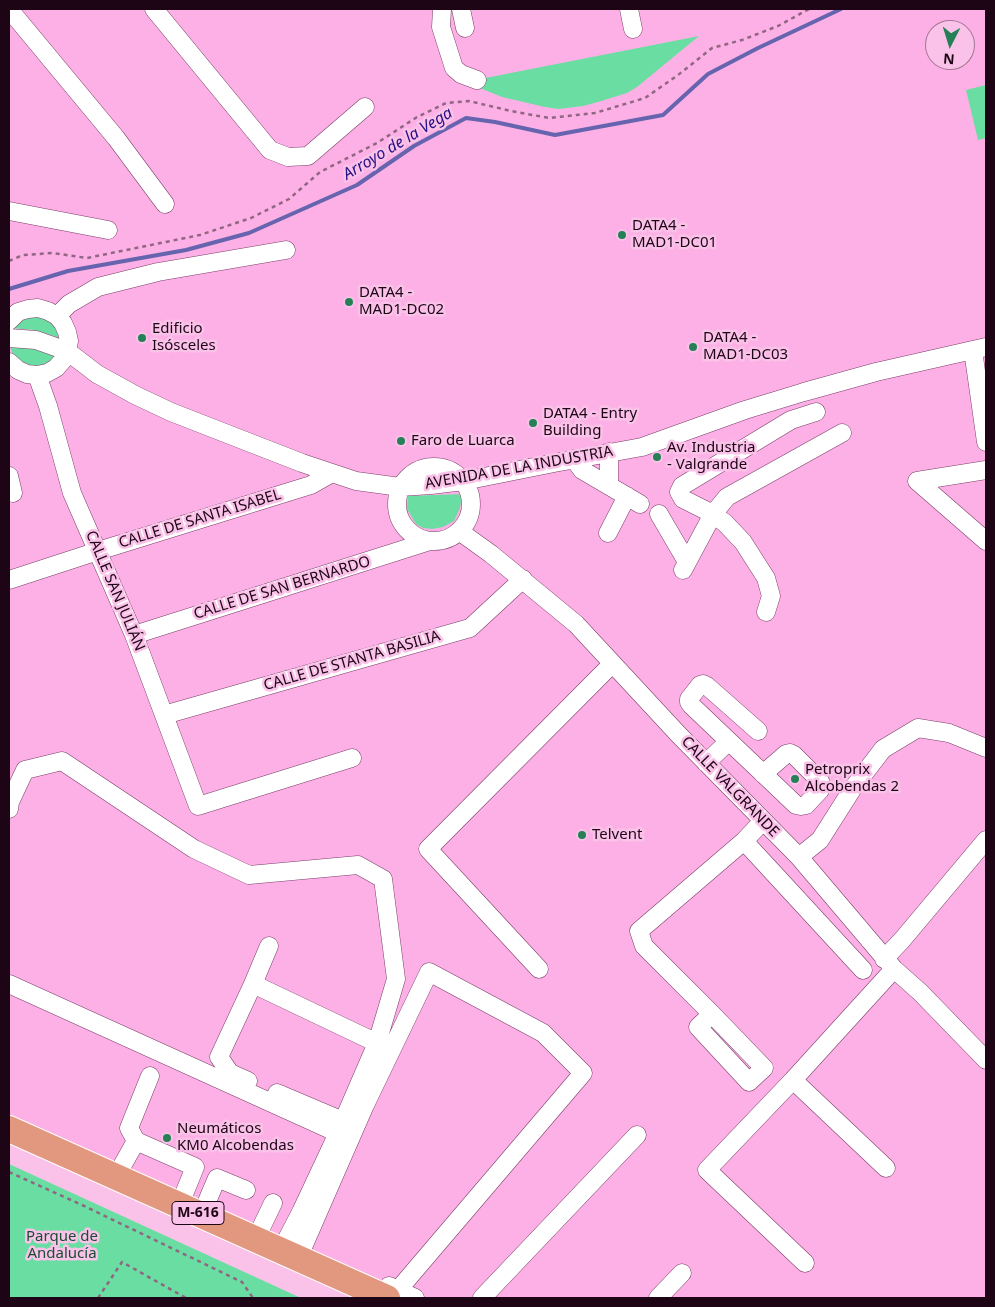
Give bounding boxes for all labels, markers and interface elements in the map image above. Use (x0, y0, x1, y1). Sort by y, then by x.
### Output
north arrow (925, 20, 975, 70)
text: N (942, 49, 955, 69)
water label: Arroyo de la Vega (340, 104, 456, 184)
place label: DATA4 - MAD1-DC01 (632, 217, 717, 252)
marker: DATA4 - MAD1-DC01 (616, 229, 628, 241)
place label: DATA4 - MAD1-DC02 (359, 284, 444, 319)
marker: DATA4 - MAD1-DC02 (343, 296, 355, 308)
place label: Edificio Isósceles (152, 320, 216, 355)
place label: DATA4 - MAD1-DC03 (703, 329, 788, 364)
marker: Edificio Isósceles (136, 332, 148, 344)
marker: DATA4 - MAD1-DC03 (687, 341, 699, 353)
place label: DATA4 - Entry Building (543, 405, 637, 440)
marker: DATA4 - Entry Building (527, 417, 539, 429)
place label: Faro de Luarca (411, 432, 515, 450)
marker: Faro de Luarca (395, 435, 407, 447)
place label: Av. Industria - Valgrande (667, 439, 755, 474)
street label: AVENIDA DE LA INDUSTRIA (424, 443, 614, 493)
marker: Av. Industria - Valgrande (651, 451, 663, 463)
street label: CALLE DE SANTA ISABEL (117, 486, 283, 552)
street label: CALLE SAN JULIÁN (81, 528, 149, 654)
street label: CALLE DE SAN BERNARDO (192, 553, 372, 623)
street label: CALLE DE STANTA BASILIA (262, 627, 442, 695)
street label: CALLE VALGRANDE (677, 733, 783, 841)
place label: Petroprix Alcobendas 2 (805, 761, 899, 796)
marker: Petroprix Alcobendas 2 (789, 773, 801, 785)
place label: Telvent (592, 826, 642, 844)
marker: Telvent (576, 829, 588, 841)
place label: Neumáticos KM0 Alcobendas (177, 1120, 294, 1155)
marker: Neumáticos KM0 Alcobendas (161, 1132, 173, 1144)
road number: M-616 (172, 1202, 224, 1224)
park label: Parque de Andalucía (26, 1228, 98, 1263)

